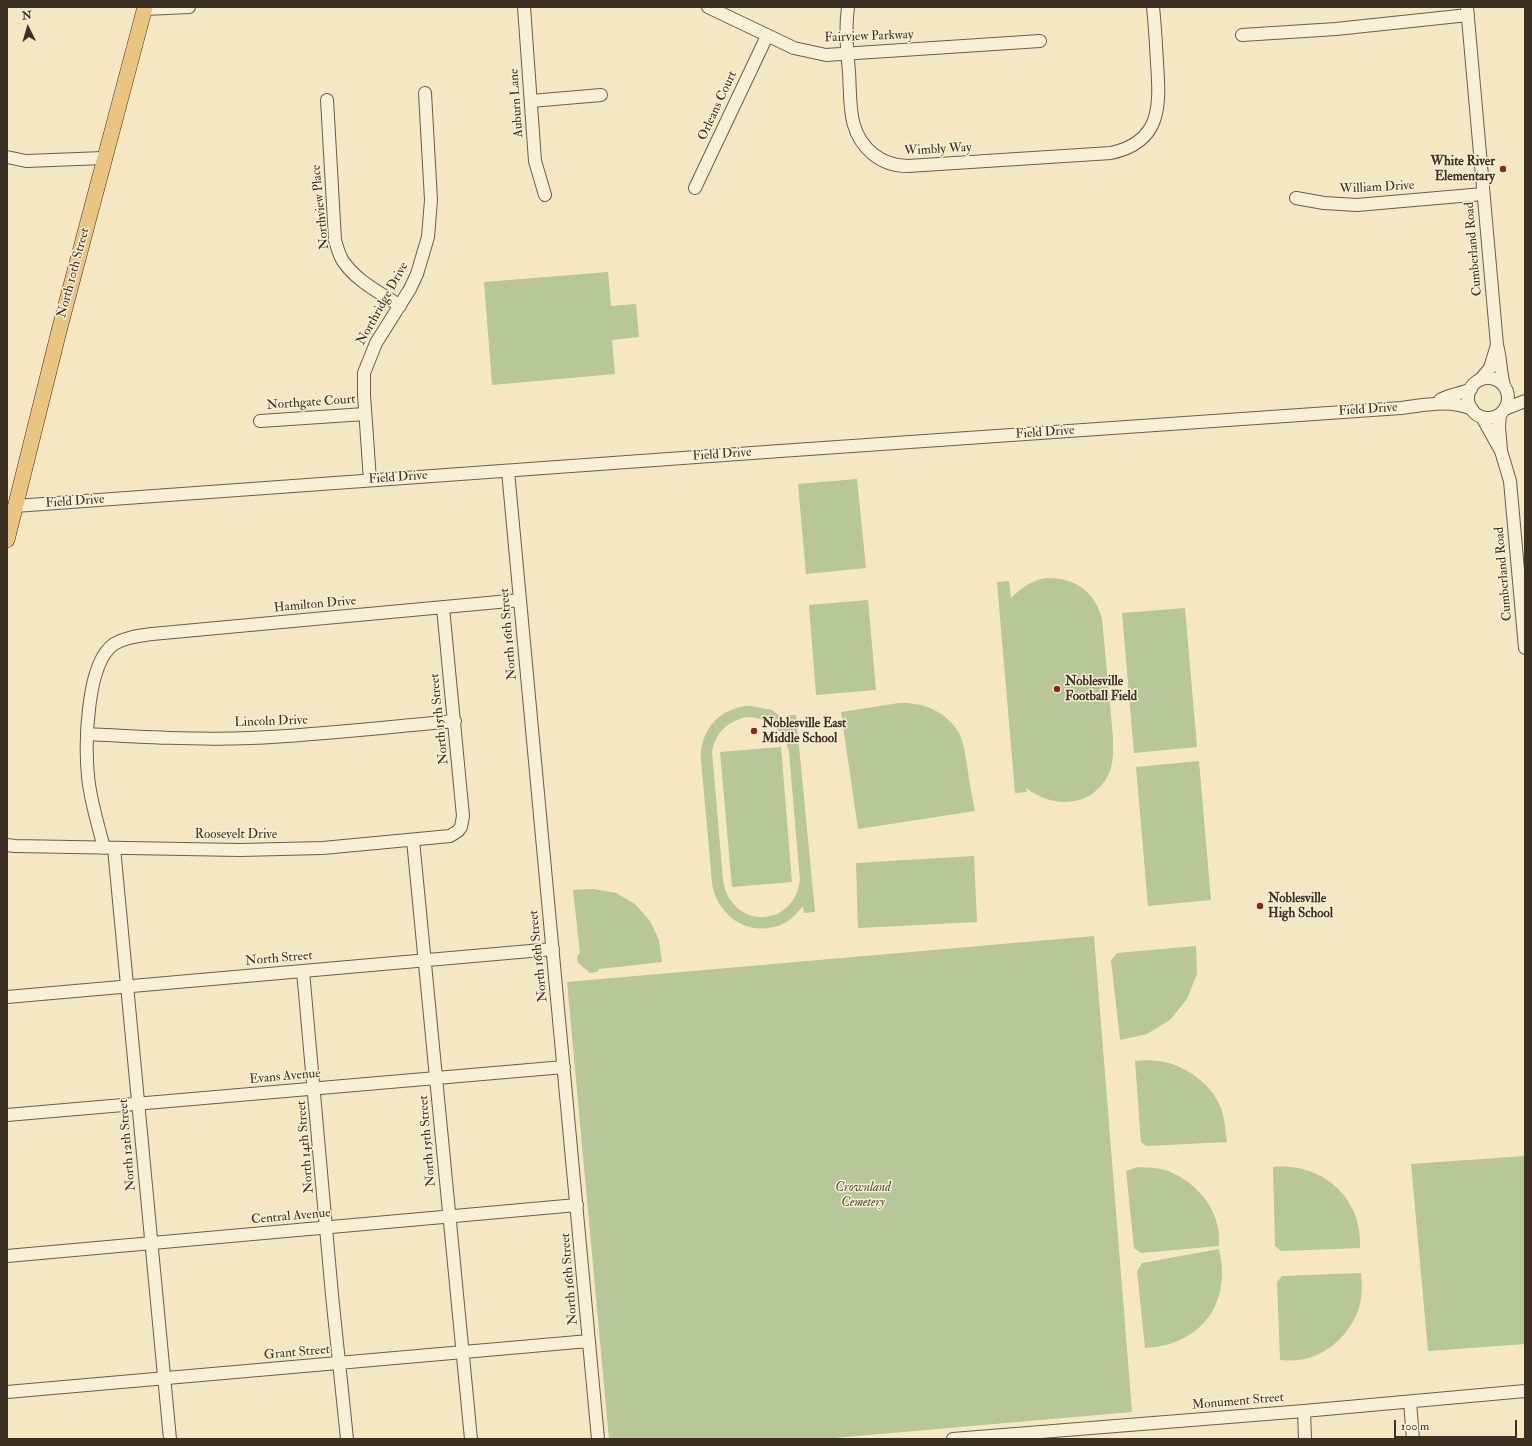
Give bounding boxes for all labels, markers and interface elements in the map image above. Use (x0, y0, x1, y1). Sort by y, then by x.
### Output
north arrow (8, 8, 48, 48)
text: N (21, 9, 32, 22)
street label: Fairview Parkway (824, 28, 914, 46)
street label: Auburn Lane (507, 68, 527, 138)
street label: Orleans Court (695, 69, 741, 143)
street label: Wimbly Way (904, 140, 972, 160)
place label: White River Elementary (1431, 154, 1495, 185)
street label: Northview Place (309, 164, 333, 250)
marker: White River Elementary (1498, 164, 1508, 174)
street label: William Drive (1339, 178, 1415, 198)
street label: Cumberland Road (1462, 201, 1486, 297)
street label: North 10th Street (54, 226, 94, 320)
street label: Northridge Drive (354, 260, 412, 348)
street label: Northgate Court (266, 392, 356, 414)
street label: Field Drive (1338, 400, 1398, 420)
street label: Field Drive (1015, 423, 1075, 443)
street label: Field Drive (692, 445, 752, 465)
street label: Field Drive (368, 468, 428, 488)
street label: Field Drive (45, 492, 105, 512)
street label: Cumberland Road (1492, 526, 1516, 622)
street label: North 16th Street (497, 587, 521, 681)
street label: Hamilton Drive (273, 594, 357, 616)
street label: North 15th Street (427, 673, 453, 765)
place label: Noblesville Football Field (1065, 674, 1137, 705)
marker: Noblesville Football Field (1052, 684, 1062, 694)
street label: Lincoln Drive (234, 713, 308, 731)
place label: Noblesville East Middle School (762, 716, 846, 747)
marker: Noblesville East Middle School (749, 726, 759, 736)
street label: Roosevelt Drive (195, 827, 277, 843)
place label: Noblesville High School (1268, 891, 1333, 922)
marker: Noblesville High School (1255, 901, 1265, 911)
street label: North 16th Street (526, 909, 552, 1003)
street label: North Street (245, 948, 313, 970)
street label: Evans Avenue (249, 1066, 321, 1088)
street label: North 15th Street (416, 1095, 440, 1187)
street label: North 12th Street (116, 1098, 140, 1192)
street label: North 14th Street (294, 1100, 318, 1194)
park label: Crownland Cemetery (835, 1180, 891, 1211)
street label: Central Avenue (251, 1206, 331, 1228)
street label: North 16th Street (558, 1232, 582, 1326)
street label: Grant Street (263, 1342, 331, 1364)
street label: Monument Street (1191, 1390, 1285, 1414)
scale bar (1396, 1412, 1519, 1438)
text: 100 m (1401, 1419, 1429, 1434)

